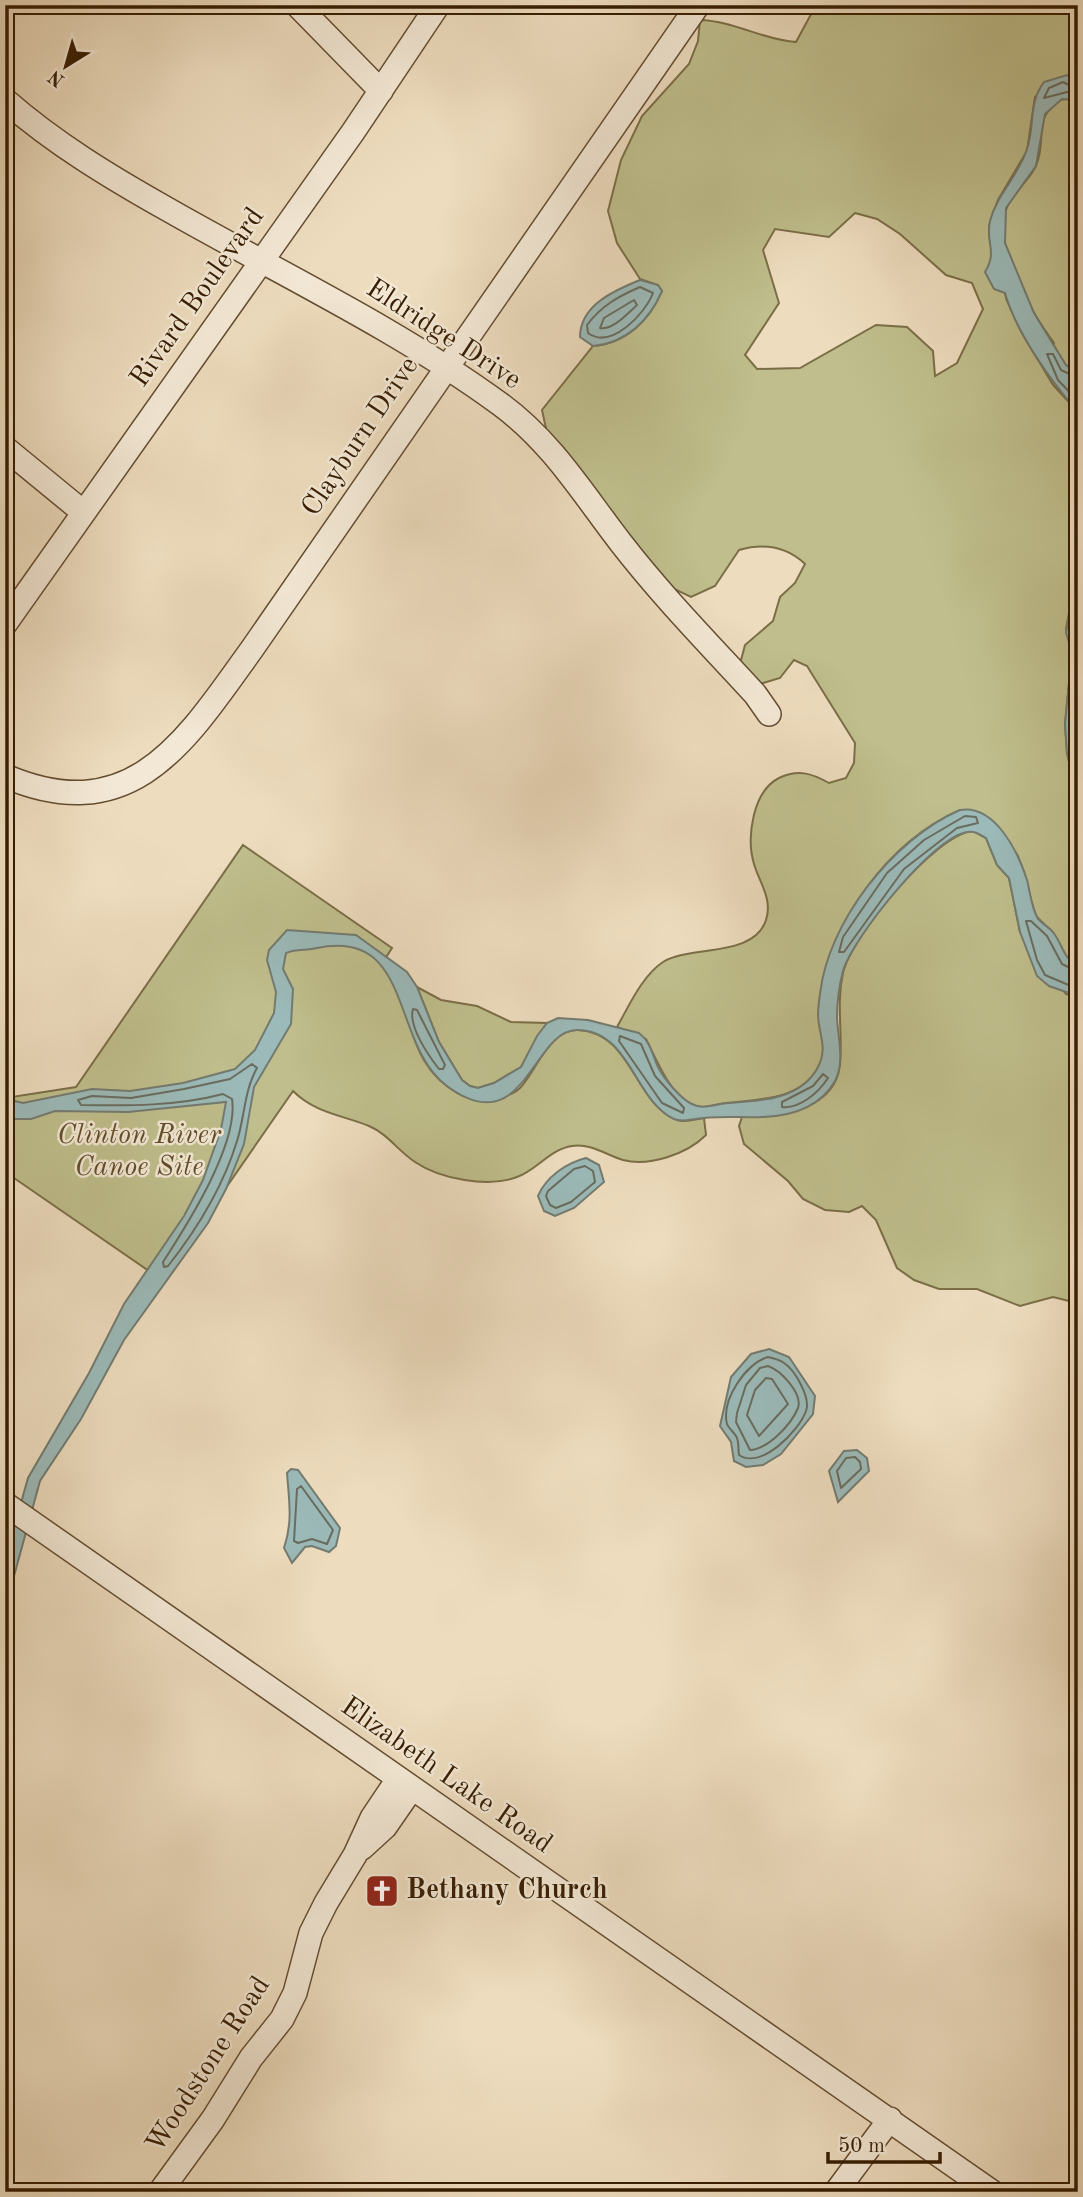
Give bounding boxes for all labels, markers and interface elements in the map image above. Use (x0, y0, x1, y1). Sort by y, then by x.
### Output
north arrow (32, 32, 102, 102)
text: N (45, 65, 69, 90)
street label: Rivard Boulevard (126, 203, 270, 393)
street label: Eldridge Drive (361, 275, 525, 395)
street label: Clayburn Drive (298, 352, 424, 522)
park label: Clinton River Canoe Site (57, 1122, 222, 1182)
street label: Elizabeth Lake Road (335, 1693, 557, 1859)
church icon: Bethany Church (363, 1872, 401, 1910)
place label: Bethany Church (406, 1877, 608, 1905)
street label: Woodstone Road (142, 1972, 276, 2158)
scale bar (828, 2120, 940, 2164)
text: 50 m (838, 2136, 885, 2157)

